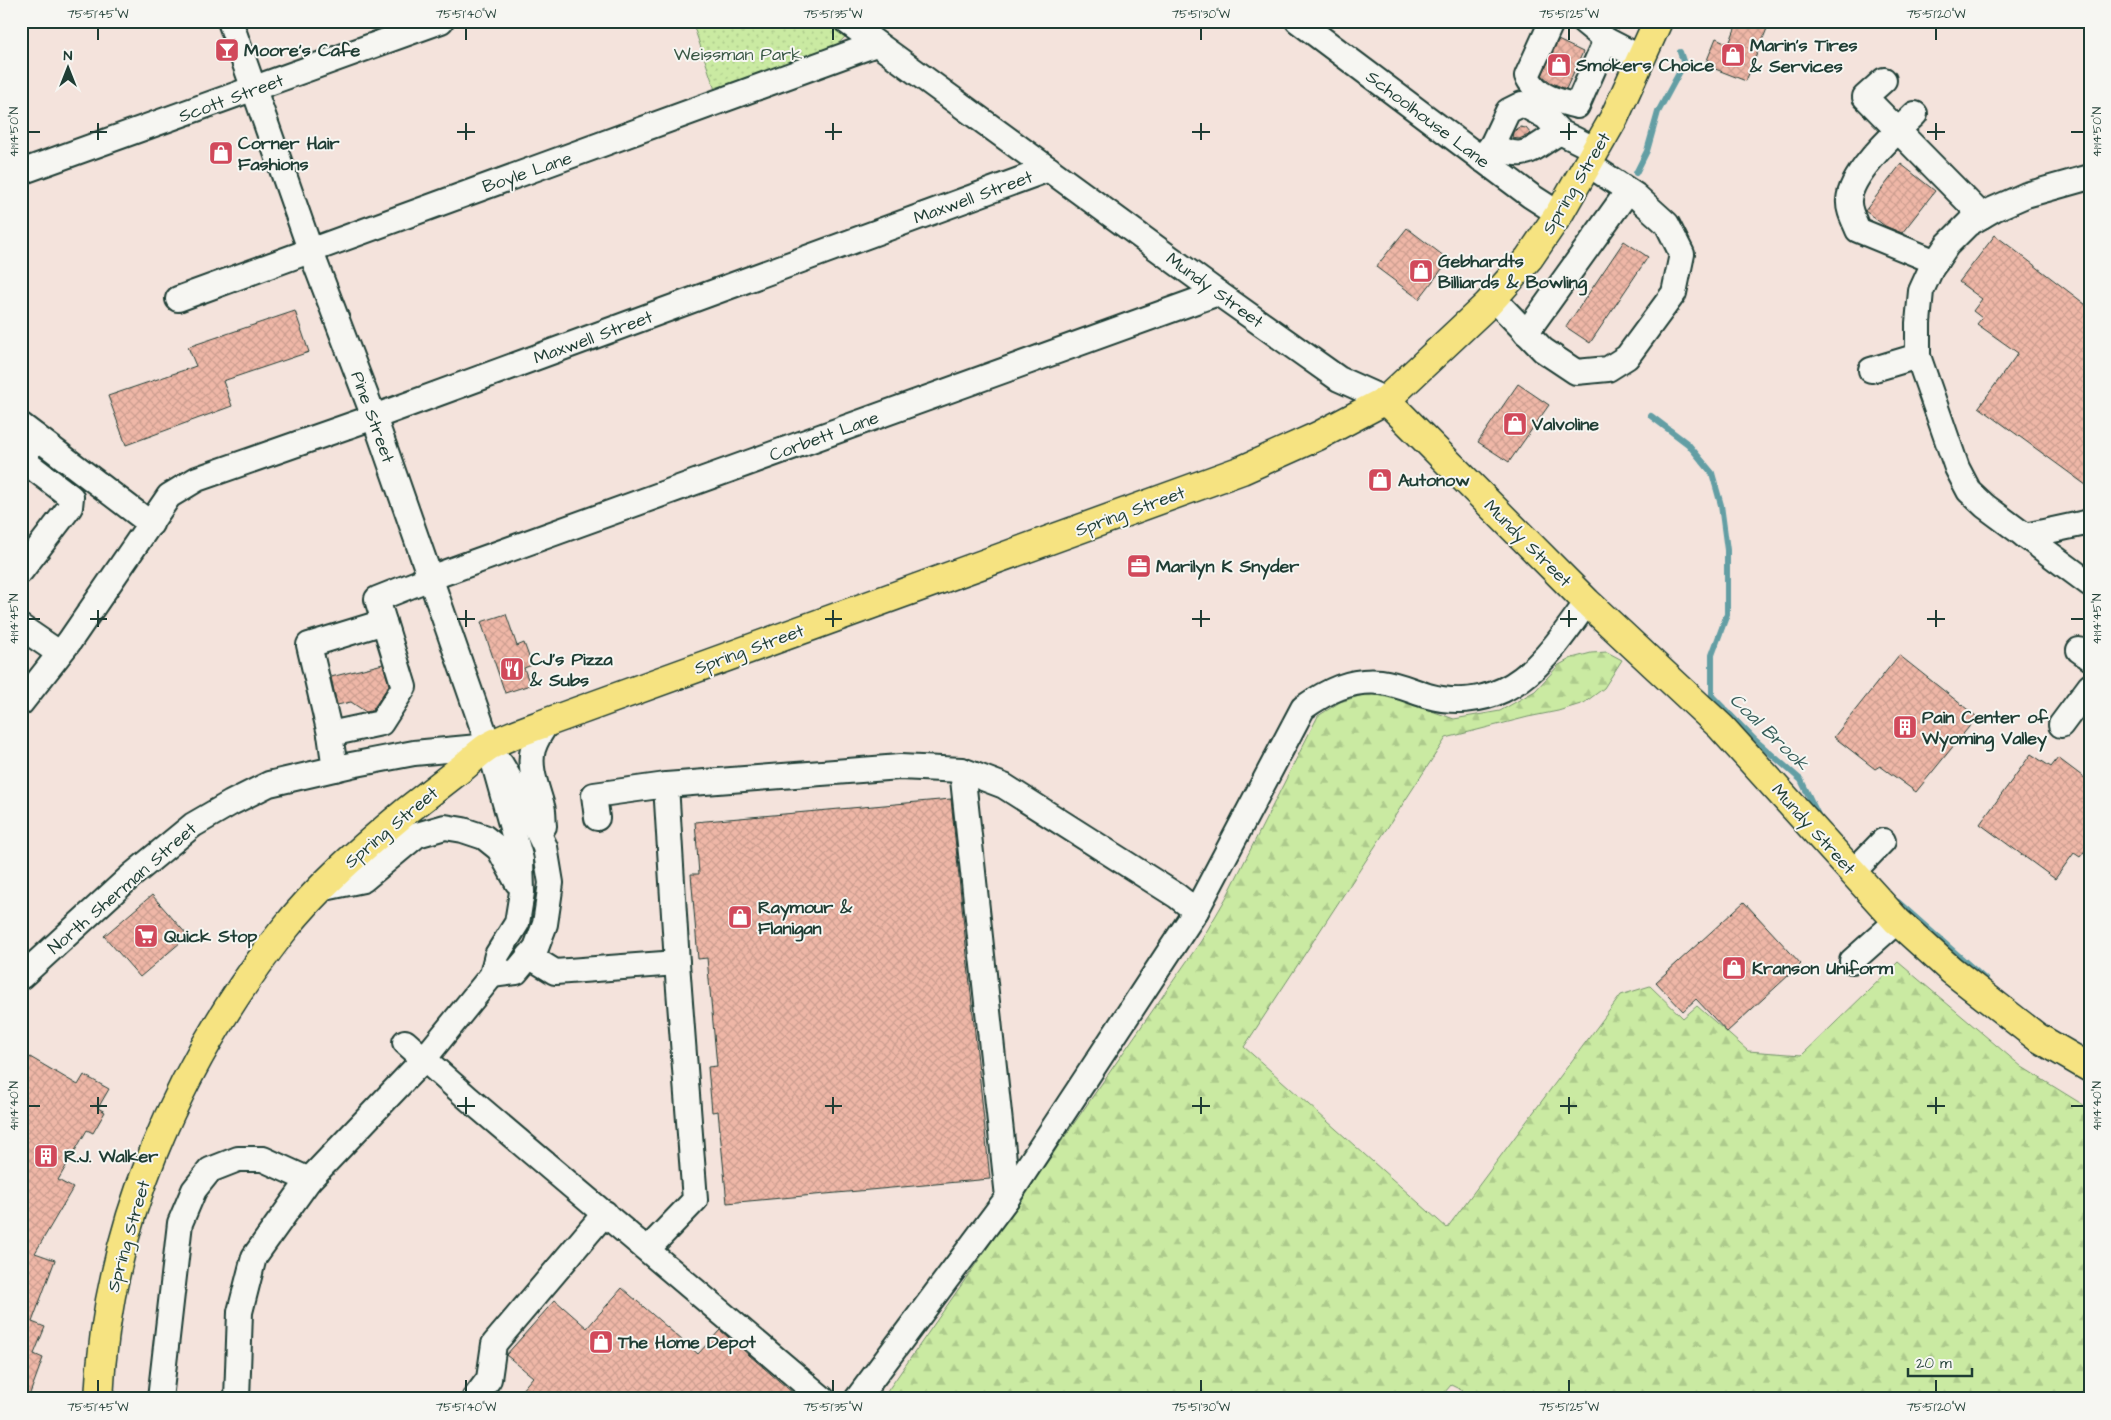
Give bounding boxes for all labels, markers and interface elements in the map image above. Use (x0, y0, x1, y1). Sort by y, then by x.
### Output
text: 75°51'45"W (67, 6, 129, 23)
text: 75°51'40"W (436, 6, 497, 23)
text: 75°51'35"W (803, 6, 863, 23)
text: 75°51'30"W (1172, 6, 1231, 23)
text: 75°51'25"W (1539, 6, 1600, 23)
text: 75°51'20"W (1906, 6, 1966, 23)
place label: Marin's Tires & Services (1749, 33, 1858, 79)
bar icon: Moore's Cafe (214, 37, 240, 63)
place label: Moore's Cafe (244, 38, 361, 63)
north arrow (42, 42, 92, 92)
park label: Weissman Park (674, 42, 802, 67)
shop icon: Marin's Tires & Services (1720, 42, 1746, 68)
text: N (64, 46, 73, 66)
shop icon: Smokers Choice (1546, 52, 1572, 78)
place label: Smokers Choice (1575, 53, 1715, 78)
street label: Schoolhouse Lane (1360, 64, 1495, 175)
street label: Scott Street (175, 68, 288, 129)
text: 41°14'50"N (6, 106, 23, 157)
text: 41°14'50"N (2089, 106, 2106, 157)
street label: Spring Street (1536, 127, 1618, 240)
place label: Corner Hair Fashions (238, 131, 339, 177)
shop icon: Corner Hair Fashions (208, 140, 234, 166)
street label: Boyle Lane (479, 145, 576, 200)
street label: Maxwell Street (910, 164, 1037, 231)
street label: Mundy Street (1160, 247, 1269, 336)
place label: Gebhardts Billiards & Bowling (1438, 249, 1588, 296)
shop icon: Gebhardts Billiards & Bowling (1408, 258, 1434, 284)
street label: Maxwell Street (530, 304, 657, 371)
street label: Pine Street (344, 368, 401, 467)
street label: Corbett Lane (766, 405, 883, 468)
shop icon: Valvoline (1502, 411, 1528, 437)
place label: Valvoline (1531, 412, 1599, 437)
shop icon: Autonow (1367, 467, 1393, 493)
place label: Autonow (1398, 468, 1470, 493)
street label: Spring Street (1072, 480, 1190, 544)
street label: Mundy Street (1477, 494, 1578, 594)
office icon: Marilyn K Snyder (1126, 553, 1152, 579)
place label: Marilyn K Snyder (1156, 554, 1299, 580)
text: 41°14'45"N (6, 593, 23, 645)
text: 41°14'45"N (2089, 593, 2106, 645)
street label: Spring Street (691, 618, 809, 682)
place label: CJ's Pizza & Subs (529, 647, 613, 693)
restaurant icon: CJ's Pizza & Subs (499, 656, 525, 682)
water label: Coal Brook (1723, 687, 1815, 777)
place label: Pain Center of Wyoming Valley (1921, 705, 2049, 752)
building icon: Pain Center of Wyoming Valley (1892, 714, 1918, 740)
street label: Mundy Street (1765, 778, 1862, 882)
street label: Spring Street (339, 780, 445, 875)
street label: North Sherman Street (43, 816, 203, 960)
place label: Raymour & Flanigan (758, 895, 853, 942)
shop icon: Raymour & Flanigan (727, 904, 753, 930)
supermarket icon: Quick Stop (133, 923, 159, 949)
place label: Quick Stop (164, 924, 257, 949)
shop icon: Kranson Uniform (1721, 955, 1747, 981)
place label: Kranson Uniform (1752, 956, 1894, 981)
text: 41°14'40"N (6, 1080, 23, 1131)
text: 41°14'40"N (2089, 1080, 2106, 1131)
building icon: R.J. Walker (33, 1143, 59, 1169)
place label: R.J. Walker (64, 1144, 158, 1169)
street label: Spring Street (101, 1177, 158, 1295)
shop icon: The Home Depot (588, 1329, 614, 1355)
place label: The Home Depot (617, 1330, 757, 1355)
scale bar (1908, 1345, 1972, 1377)
text: 20 m (1916, 1353, 1952, 1374)
text: 75°51'45"W (67, 1399, 129, 1416)
text: 75°51'40"W (436, 1399, 497, 1416)
text: 75°51'35"W (803, 1399, 863, 1416)
text: 75°51'30"W (1172, 1399, 1231, 1416)
text: 75°51'25"W (1539, 1399, 1600, 1416)
text: 75°51'20"W (1906, 1399, 1966, 1416)

